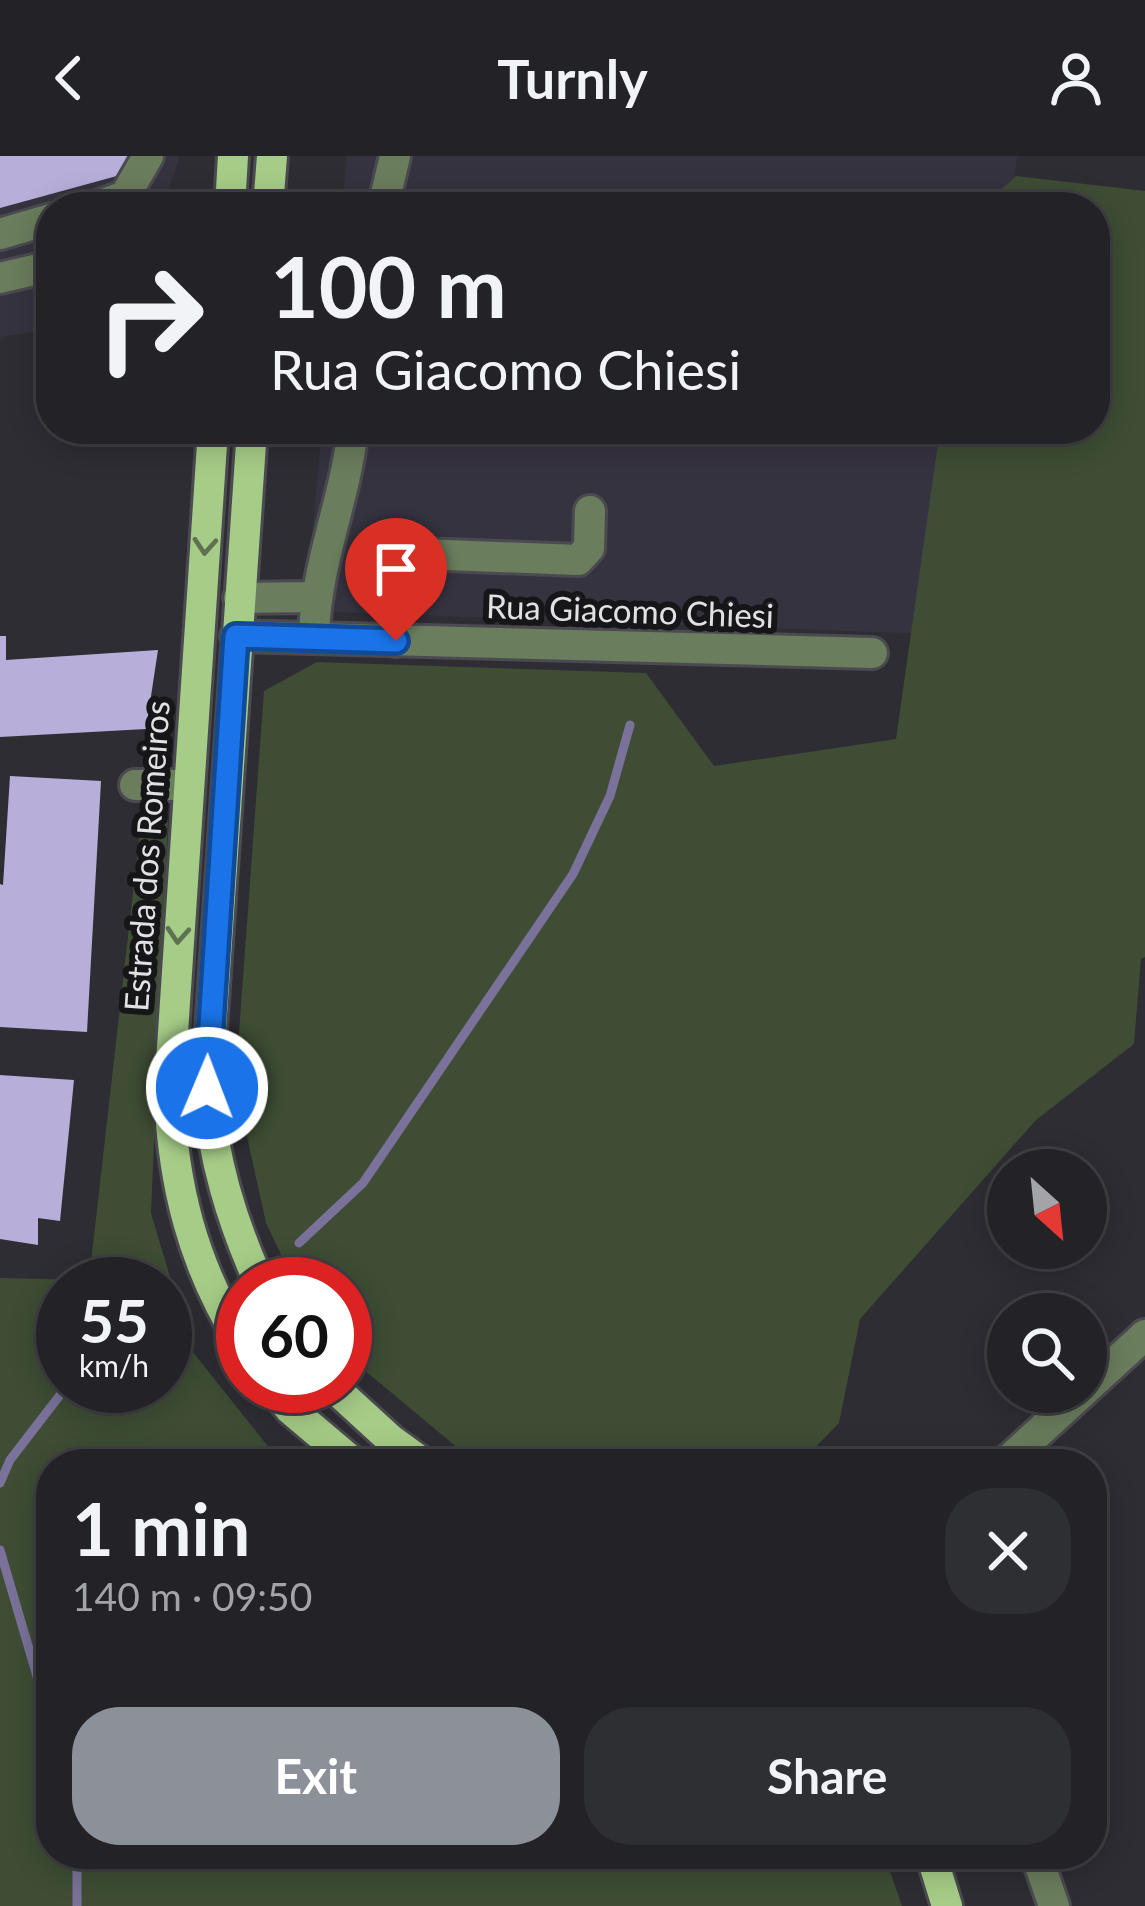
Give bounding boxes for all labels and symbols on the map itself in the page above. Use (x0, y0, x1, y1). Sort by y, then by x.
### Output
pin (345, 518, 447, 641)
one-way arrow (193, 537, 219, 556)
street label: Rua Giacomo Chiesi (485, 585, 775, 635)
street label: Estrada dos Romeiros (115, 699, 177, 1013)
one-way arrow (165, 926, 191, 945)
position arrow (144, 1025, 270, 1151)
north arrow (987, 1149, 1107, 1269)
speed limit sign: 60 (216, 1257, 372, 1413)

